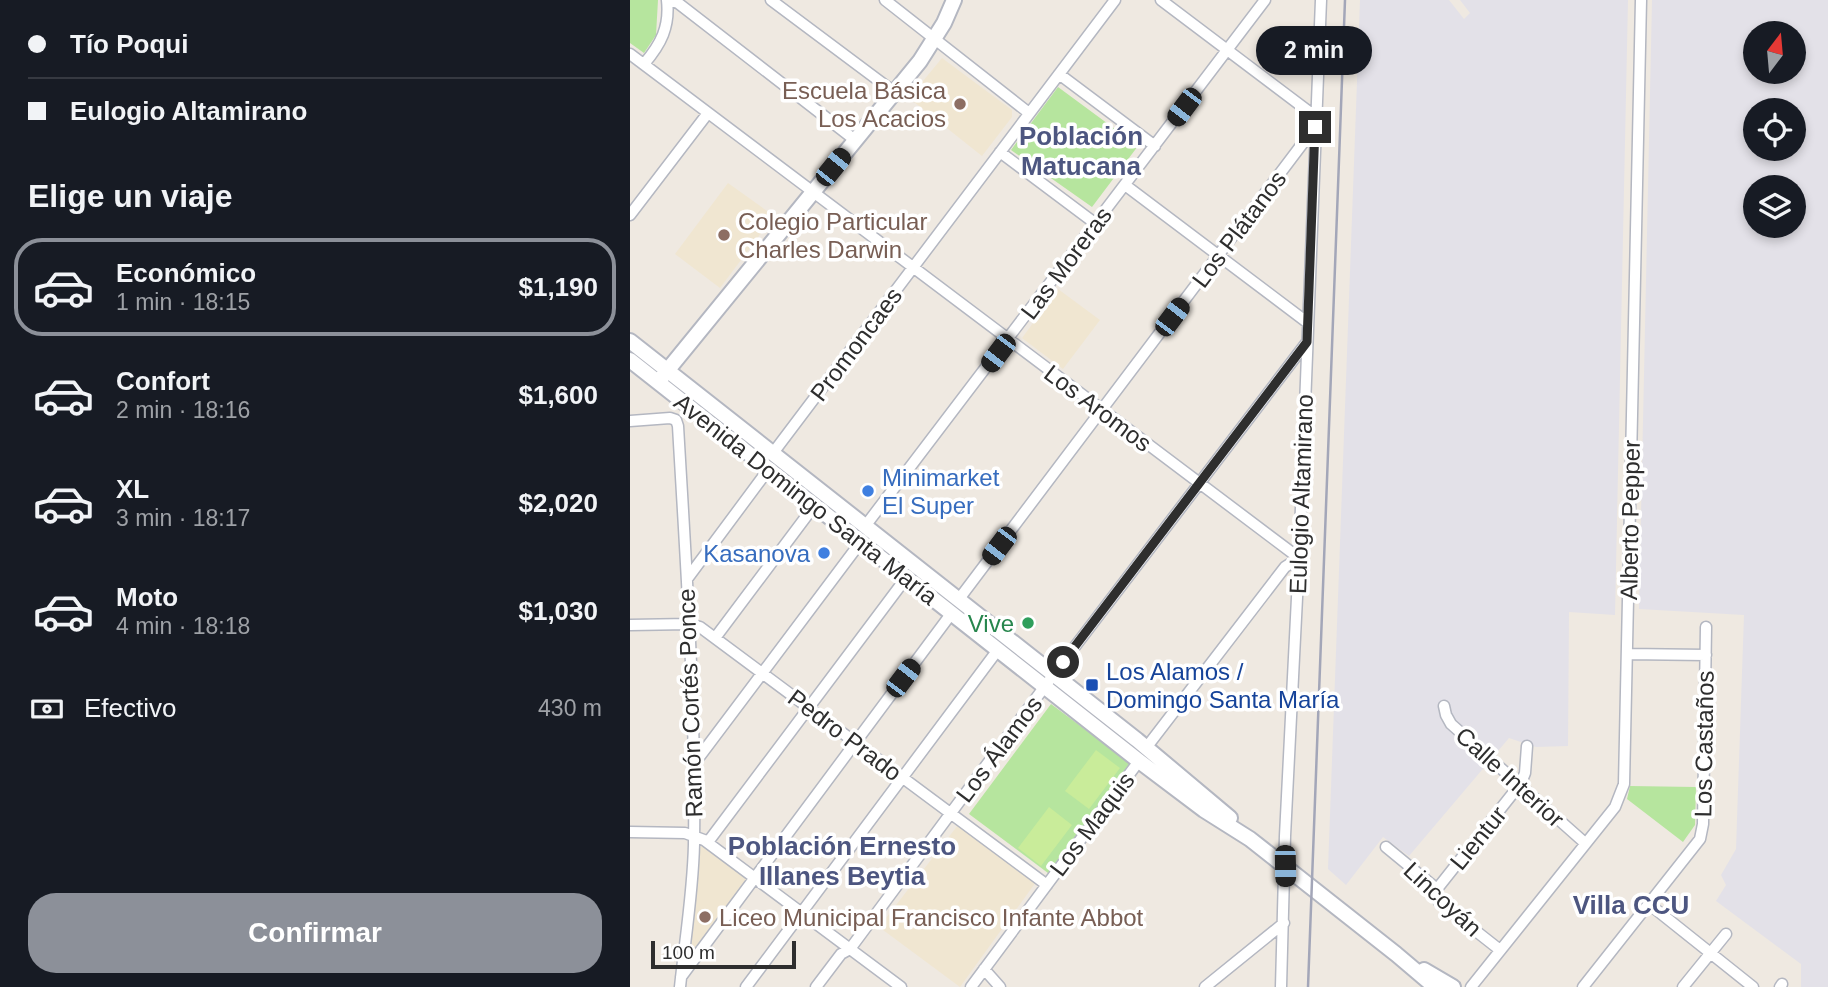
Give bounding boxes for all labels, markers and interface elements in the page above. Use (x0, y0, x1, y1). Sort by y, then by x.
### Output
north arrow (1743, 21, 1806, 84)
map controls (1743, 21, 1806, 238)
callout: 2 min (1257, 25, 1373, 74)
text: Tío Poqui (70, 29, 188, 59)
text: 2 min (1284, 37, 1344, 63)
place label: Escuela Básica Los Acacios (782, 77, 947, 132)
car (1163, 84, 1206, 130)
text: Eulogio Altamirano (70, 96, 307, 126)
marker: Escuela Básica Los Acacios (952, 96, 968, 112)
button: locate (1743, 98, 1806, 161)
route end (1299, 111, 1331, 143)
district label: Población Matucana (1019, 121, 1143, 181)
car (812, 144, 855, 190)
street label: Los Plátanos (1186, 165, 1292, 293)
button: layers (1743, 175, 1806, 238)
text: Elige un viaje (28, 178, 233, 214)
street label: Las Moreras (1015, 202, 1117, 324)
place label: Colegio Particular Charles Darwin (738, 208, 927, 263)
marker: Colegio Particular Charles Darwin (716, 227, 732, 243)
icon: car (32, 256, 95, 319)
text: Económico (116, 258, 256, 288)
text: $1,190 (518, 272, 598, 302)
street label: Promoncaes (805, 282, 907, 406)
text: 1 min · 18:15 (116, 289, 250, 315)
car (1151, 294, 1194, 340)
car (977, 330, 1020, 376)
street label: Los Aromos (1039, 359, 1157, 457)
icon: car (32, 364, 95, 427)
text: Confort (116, 366, 210, 396)
text: $1,600 (518, 380, 598, 410)
street label: Avenida Domingo Santa María (669, 388, 943, 611)
street label: Eulogio Altamirano (1284, 394, 1318, 594)
text: 2 min · 18:16 (116, 397, 250, 423)
street label: Alberto Pepper (1615, 440, 1645, 600)
place label: Minimarket El Super (882, 464, 1000, 519)
icon: car (32, 472, 95, 535)
text: XL (116, 474, 149, 504)
marker: Minimarket El Super (860, 483, 876, 499)
text: $2,020 (518, 488, 598, 518)
text: 3 min · 18:17 (116, 505, 250, 531)
car (978, 523, 1021, 569)
place label: Kasanova (703, 540, 811, 567)
marker: Kasanova (816, 545, 832, 561)
icon: car (32, 580, 95, 643)
text: Moto (116, 582, 178, 612)
street label: Ramón Cortés Ponce (673, 588, 707, 818)
text: $1,030 (518, 596, 598, 626)
place label: Vive (968, 610, 1014, 637)
text: 4 min · 18:18 (116, 613, 250, 639)
marker: Vive (1020, 615, 1036, 631)
route start (1047, 646, 1079, 678)
car (882, 655, 925, 701)
place label: Los Alamos / Domingo Santa María (1106, 658, 1340, 713)
street label: Los Castaños (1689, 670, 1719, 818)
marker: Los Alamos / Domingo Santa María (1084, 677, 1100, 693)
street label: Pedro Prado (783, 684, 907, 786)
icon: cash (28, 690, 66, 728)
street label: Los Álamos (950, 691, 1048, 807)
text: Efectivo (84, 693, 177, 723)
text: 430 m (538, 695, 602, 721)
street label: Calle Interior (1450, 721, 1570, 833)
street label: Los Maquis (1044, 767, 1140, 881)
street label: Lientur (1444, 801, 1512, 875)
district label: Población Ernesto Illanes Beytia (728, 831, 956, 891)
car (1275, 845, 1296, 887)
street label: Lincoyán (1399, 856, 1487, 942)
district label: Villa CCU (1573, 890, 1689, 920)
button: Confirmar (28, 893, 602, 973)
place label: Liceo Municipal Francisco Infante Abbot (719, 904, 1144, 931)
marker: Liceo Municipal Francisco Infante Abbot (697, 909, 713, 925)
scale bar (651, 938, 796, 970)
text: 100 m (662, 942, 715, 963)

